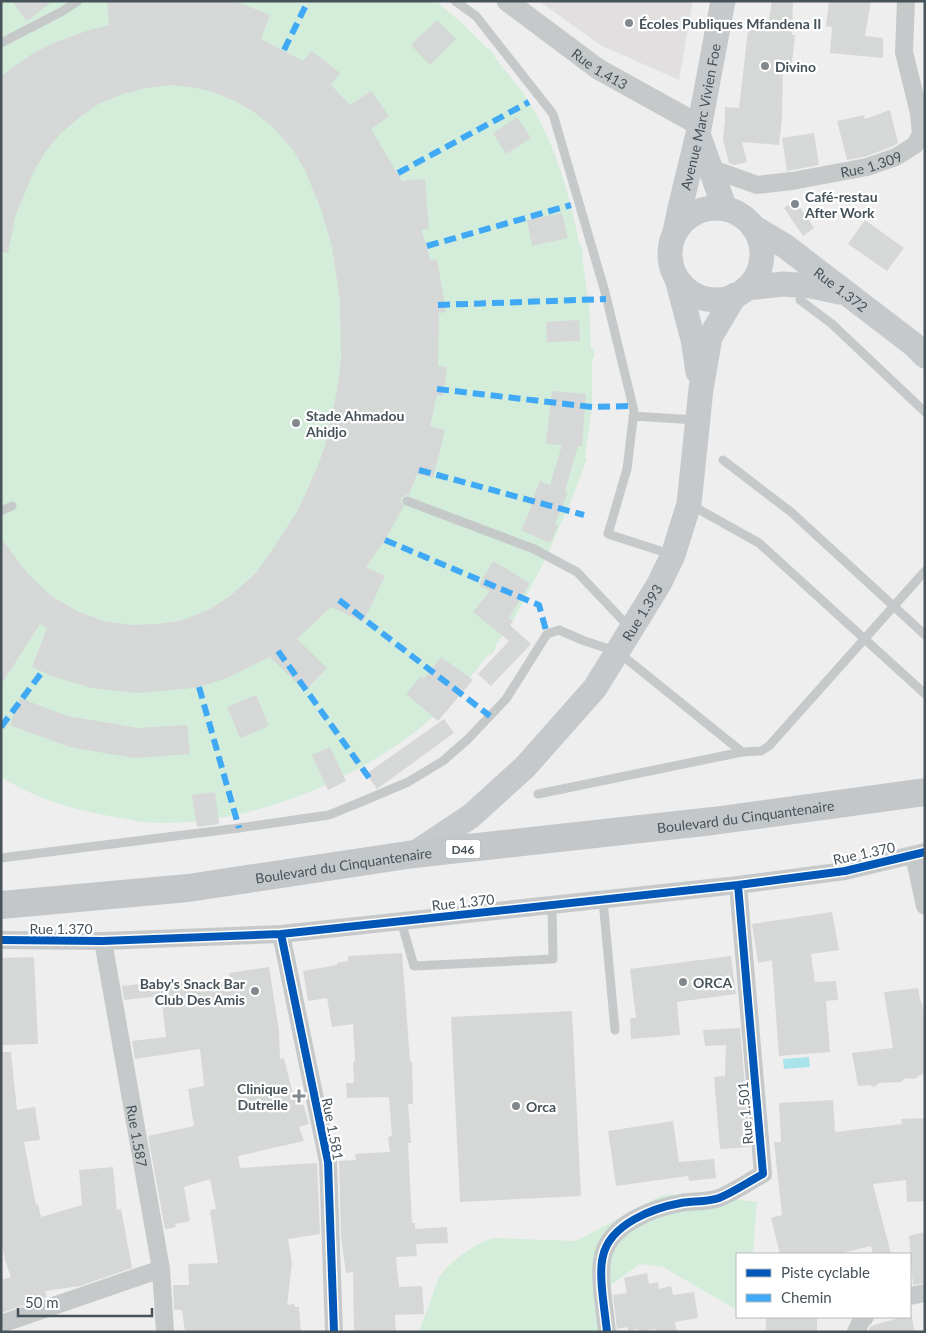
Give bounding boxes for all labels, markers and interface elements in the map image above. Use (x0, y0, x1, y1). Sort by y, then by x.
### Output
place label: Écoles Publiques Mfandena II (639, 15, 821, 32)
marker: Écoles Publiques Mfandena II (623, 17, 635, 29)
street label: Avenue Marc Vivien Foe (676, 42, 723, 192)
street label: Rue 1.413 (569, 44, 631, 92)
place label: Divino (775, 58, 816, 75)
marker: Divino (759, 60, 771, 72)
street label: Rue 1.309 (839, 147, 905, 180)
place label: Café-restau After Work (804, 188, 878, 221)
marker: Café-restau After Work (789, 198, 801, 210)
street label: Rue 1.372 (811, 263, 871, 315)
place label: Stade Ahmadou Ahidjo (305, 407, 404, 440)
marker: Stade Ahmadou Ahidjo (290, 417, 302, 429)
street label: Rue 1.393 (618, 581, 665, 644)
street label: Boulevard du Cinquantenaire (656, 796, 835, 836)
street label: Rue 1.370 (831, 838, 897, 868)
road number: D46 (446, 840, 480, 859)
street label: Boulevard du Cinquantenaire (254, 844, 433, 886)
street label: Rue 1.370 (431, 890, 495, 914)
street label: Rue 1.370 (29, 920, 93, 937)
place label: ORCA (693, 974, 732, 991)
place label: Baby's Snack Bar Club Des Amis (140, 975, 246, 1008)
marker: ORCA (677, 976, 689, 988)
marker: Baby's Snack Bar Club Des Amis (249, 985, 261, 997)
place label: Clinique Dutrelle (237, 1080, 289, 1113)
street label: Rue 1.501 (734, 1081, 756, 1145)
marker: Clinique Dutrelle (292, 1089, 306, 1103)
street label: Rue 1.581 (319, 1096, 347, 1162)
place label: Orca (526, 1098, 556, 1115)
marker: Orca (510, 1100, 522, 1112)
street label: Rue 1.587 (124, 1103, 151, 1169)
legend (736, 1253, 911, 1318)
text: Piste cyclable (781, 1263, 870, 1281)
scale bar (18, 1286, 151, 1318)
text: Chemin (781, 1288, 832, 1306)
text: 50 m (25, 1293, 59, 1311)

